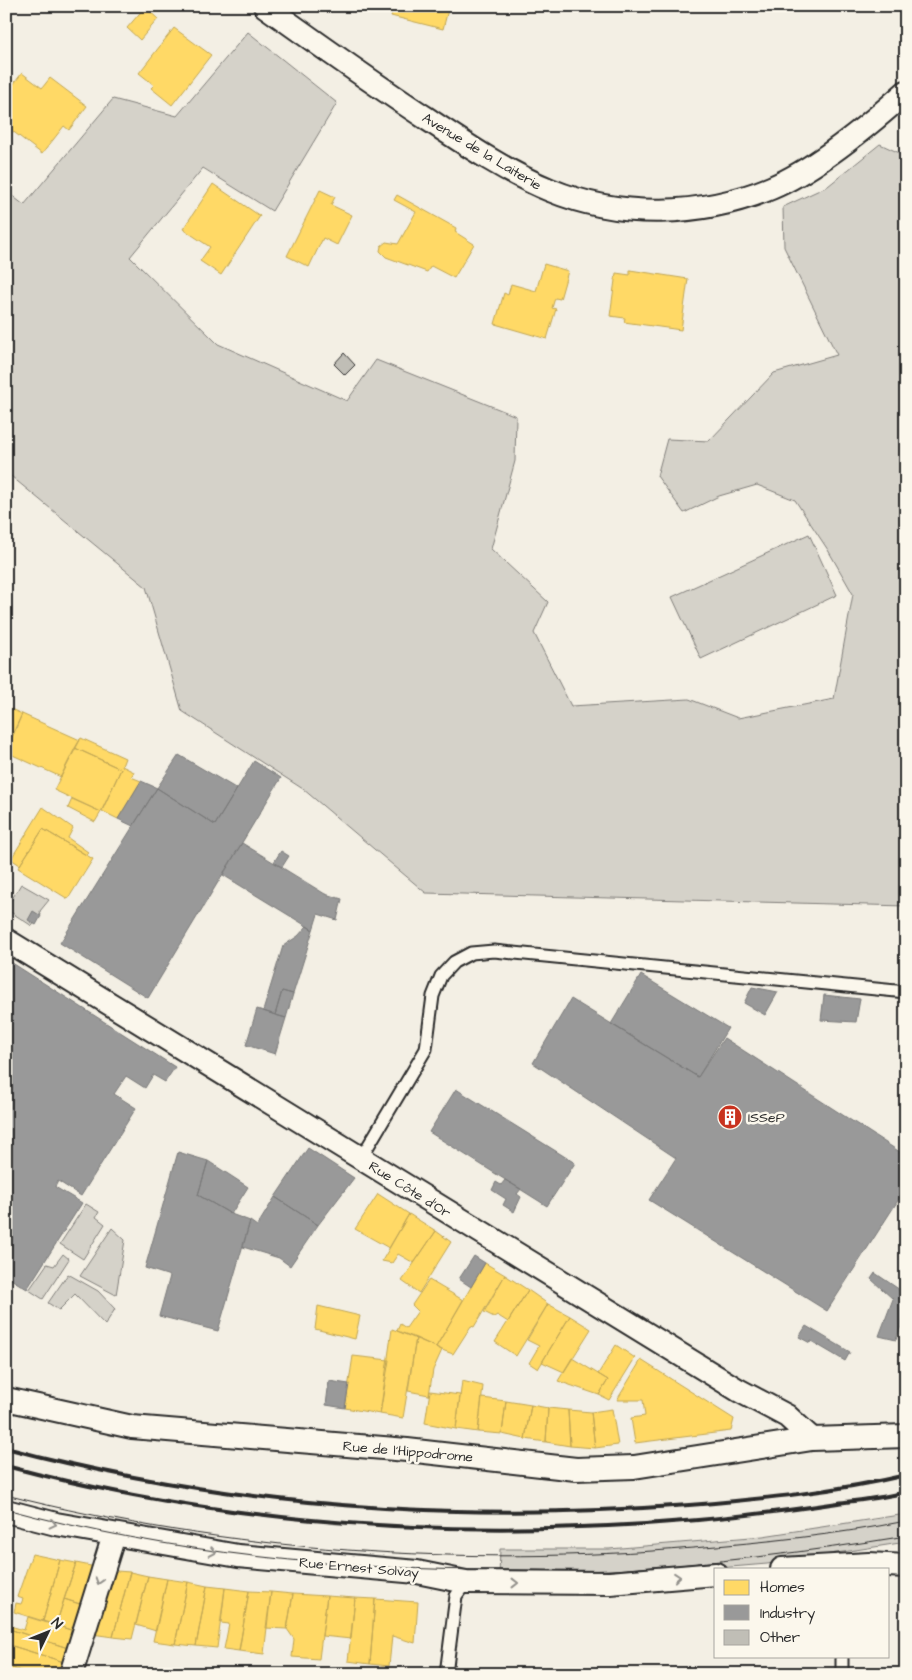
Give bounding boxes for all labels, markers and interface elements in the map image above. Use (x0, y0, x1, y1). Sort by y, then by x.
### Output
street label: Avenue de la Laiterie (418, 108, 545, 196)
building icon: ISSeP (717, 1104, 743, 1130)
place label: ISSeP (748, 1108, 785, 1128)
street label: Rue Côte d'Or (365, 1157, 455, 1223)
street label: Rue de l'Hippodrome (342, 1436, 474, 1468)
one-way arrow (49, 1518, 58, 1529)
one-way arrow (209, 1546, 218, 1556)
street label: Rue Ernest Solvay (298, 1553, 420, 1583)
legend (714, 1568, 890, 1658)
one-way arrow (673, 1572, 681, 1583)
one-way arrow (95, 1577, 105, 1585)
text: Homes (760, 1577, 805, 1598)
one-way arrow (511, 1578, 519, 1588)
text: Industry (760, 1603, 815, 1625)
north arrow (22, 1608, 72, 1658)
text: N (46, 1614, 67, 1634)
text: Other (760, 1627, 800, 1648)

